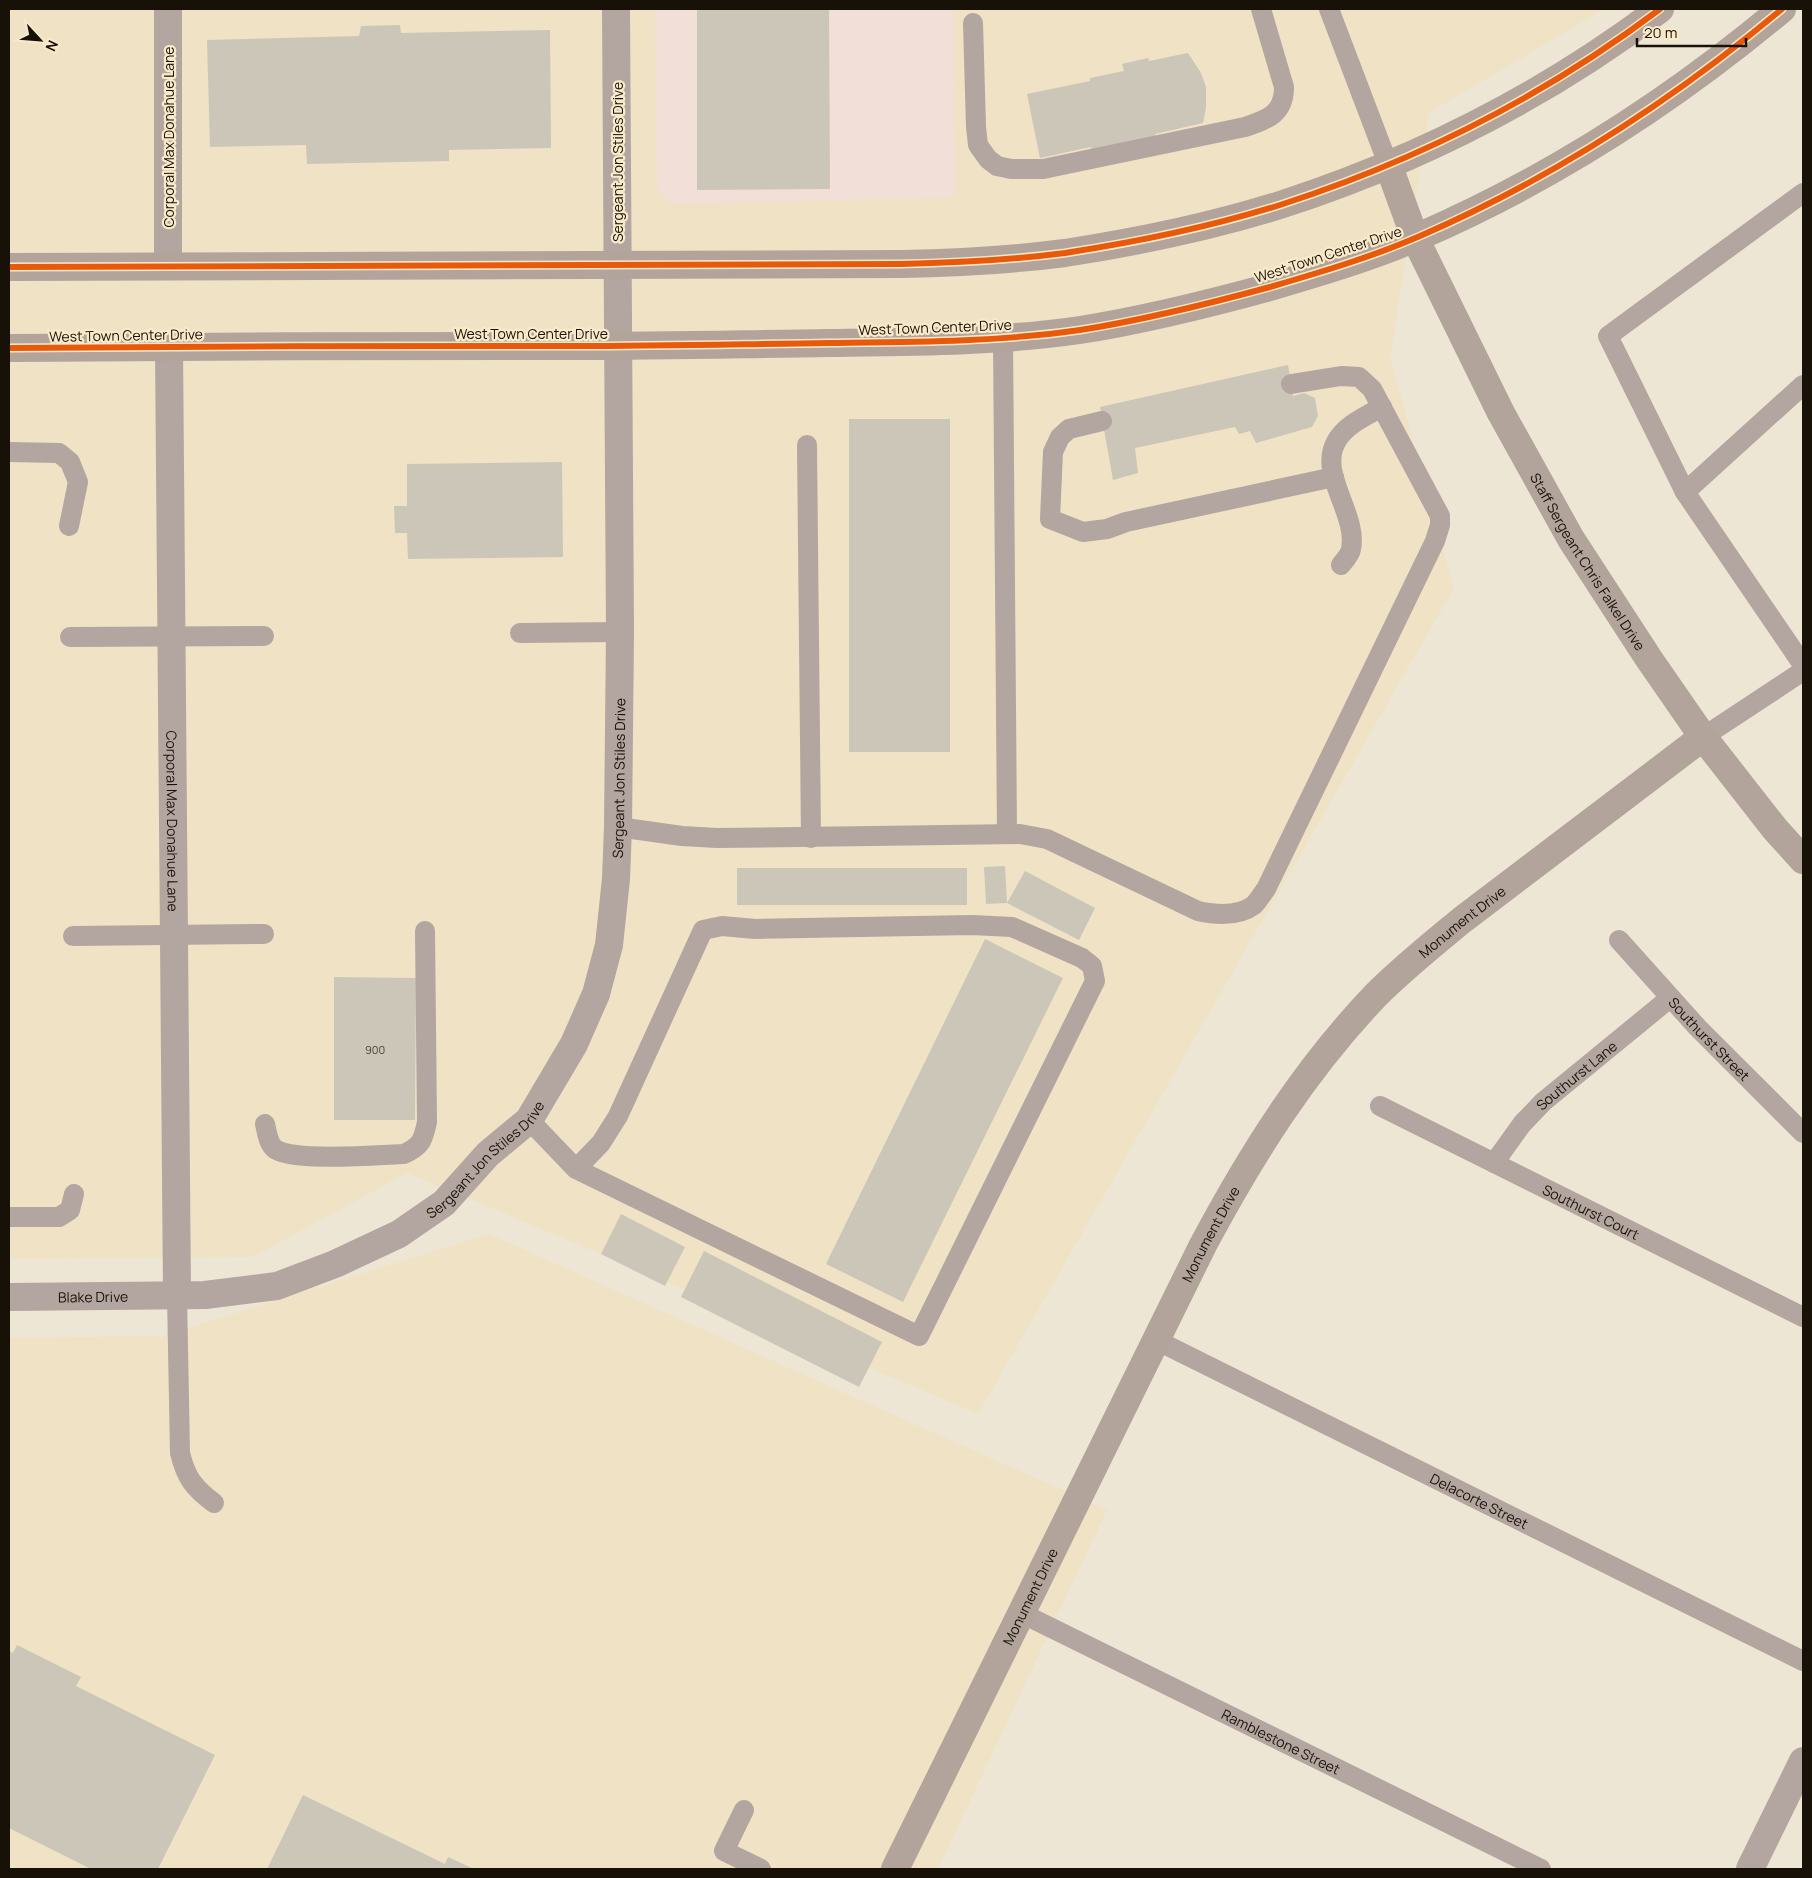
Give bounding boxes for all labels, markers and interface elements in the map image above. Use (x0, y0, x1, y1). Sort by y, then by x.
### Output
north arrow (15, 15, 65, 65)
scale bar (1637, 15, 1746, 47)
text: 20 m (1644, 22, 1677, 43)
text: N (41, 37, 63, 55)
street label: Corporal Max Donahue Lane (159, 46, 178, 228)
street label: Sergeant Jon Stiles Drive (608, 82, 627, 242)
street label: West Town Center Drive (1252, 221, 1404, 287)
street label: West Town Center Drive (858, 315, 1012, 339)
street label: West Town Center Drive (49, 324, 203, 346)
street label: West Town Center Drive (454, 324, 608, 343)
street label: Staff Sergeant Chris Falkel Drive (1527, 469, 1650, 654)
street label: Sergeant Jon Stiles Drive (607, 698, 629, 859)
street label: Corporal Max Donahue Lane (163, 730, 183, 912)
street label: Monument Drive (1414, 881, 1509, 962)
street label: Southurst Street (1665, 993, 1755, 1085)
street label: Southurst Lane (1531, 1036, 1620, 1114)
house number: 900 (365, 1042, 385, 1057)
street label: Sergeant Jon Stiles Drive (422, 1097, 548, 1222)
street label: Southurst Court (1540, 1179, 1643, 1244)
street label: Monument Drive (1177, 1182, 1243, 1285)
street label: Blake Drive (58, 1286, 128, 1306)
street label: Delacorte Street (1427, 1468, 1532, 1533)
street label: Monument Drive (998, 1545, 1062, 1648)
street label: Ramblestone Street (1219, 1704, 1344, 1778)

